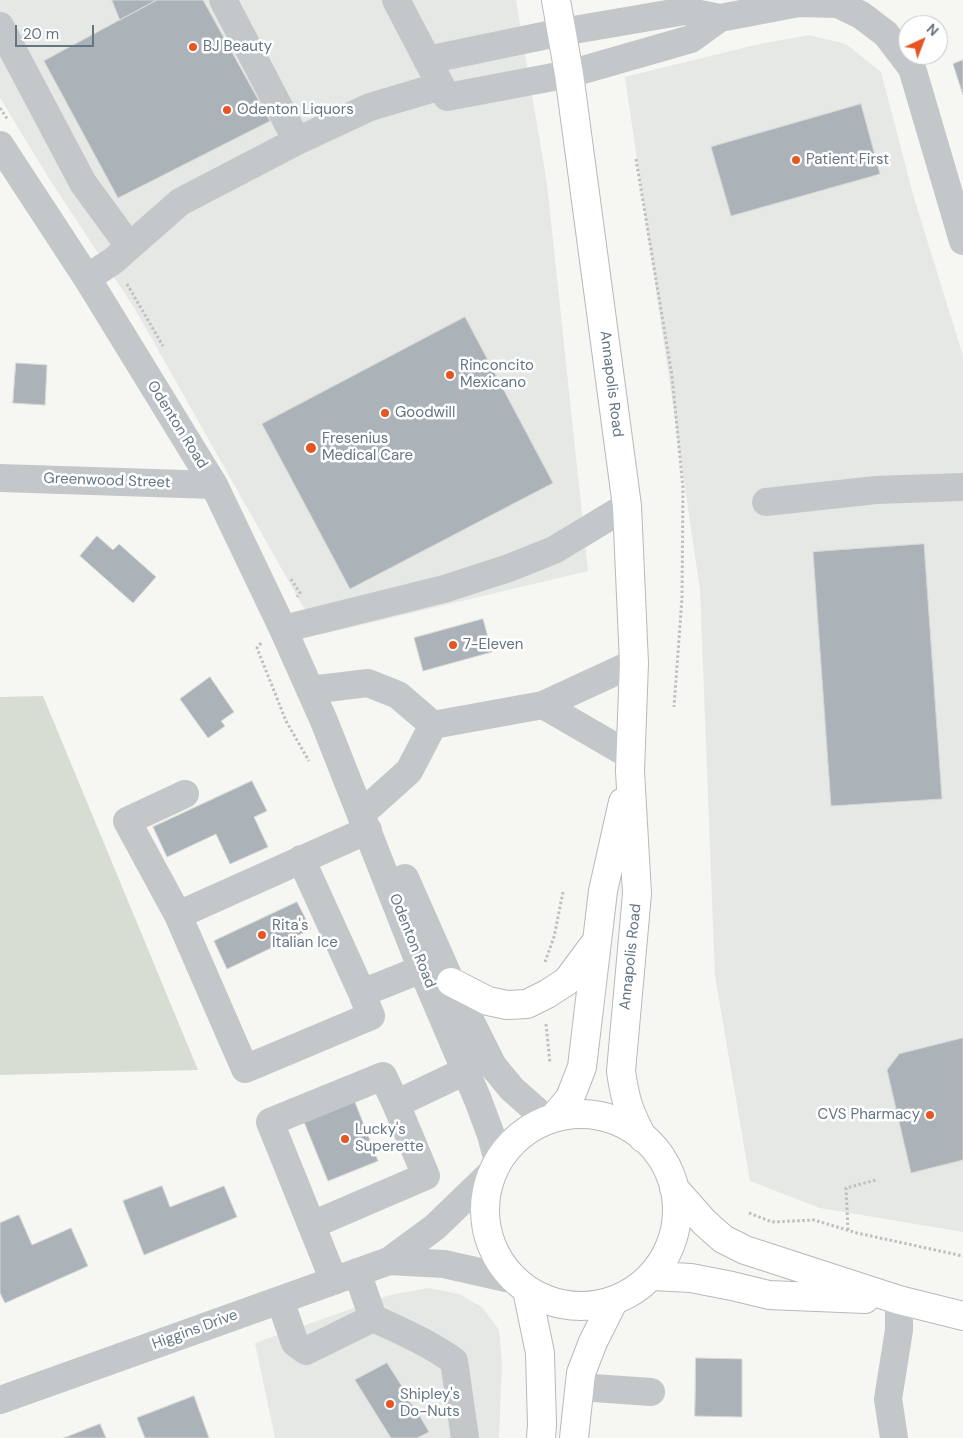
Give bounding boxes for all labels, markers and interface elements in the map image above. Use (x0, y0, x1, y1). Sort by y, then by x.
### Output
scale bar (18, 15, 96, 47)
north arrow (898, 15, 948, 65)
text: N (923, 20, 942, 40)
text: 20 m (23, 24, 59, 44)
place label: BJ Beauty (203, 38, 272, 56)
marker: BJ Beauty (187, 41, 199, 53)
place label: Odenton Liquors (237, 101, 354, 119)
marker: Odenton Liquors (221, 104, 233, 116)
place label: Patient First (806, 151, 889, 169)
marker: Patient First (790, 154, 802, 166)
street label: Annapolis Road (596, 330, 626, 438)
place label: Rinconcito Mexicano (460, 357, 534, 392)
marker: Rinconcito Mexicano (444, 369, 456, 381)
street label: Odenton Road (143, 378, 211, 472)
place label: Goodwill (395, 404, 455, 422)
marker: Goodwill (379, 407, 391, 419)
place label: Fresenius Medical Care (322, 430, 413, 465)
marker: Fresenius Medical Care (304, 441, 318, 455)
street label: Greenwood Street (43, 470, 171, 492)
place label: 7-Eleven (463, 636, 523, 654)
marker: 7-Eleven (447, 639, 459, 651)
street label: Odenton Road (385, 891, 439, 991)
street label: Annapolis Road (616, 903, 646, 1011)
place label: Rita's Italian Ice (272, 917, 338, 952)
marker: Rita's Italian Ice (256, 929, 268, 941)
place label: CVS Pharmacy (817, 1106, 920, 1124)
marker: CVS Pharmacy (924, 1109, 936, 1121)
place label: Lucky's Superette (355, 1121, 424, 1156)
marker: Lucky's Superette (339, 1133, 351, 1145)
street label: Higgins Drive (150, 1306, 240, 1354)
place label: Shipley's Do-Nuts (400, 1386, 460, 1421)
marker: Shipley's Do-Nuts (384, 1398, 396, 1410)

